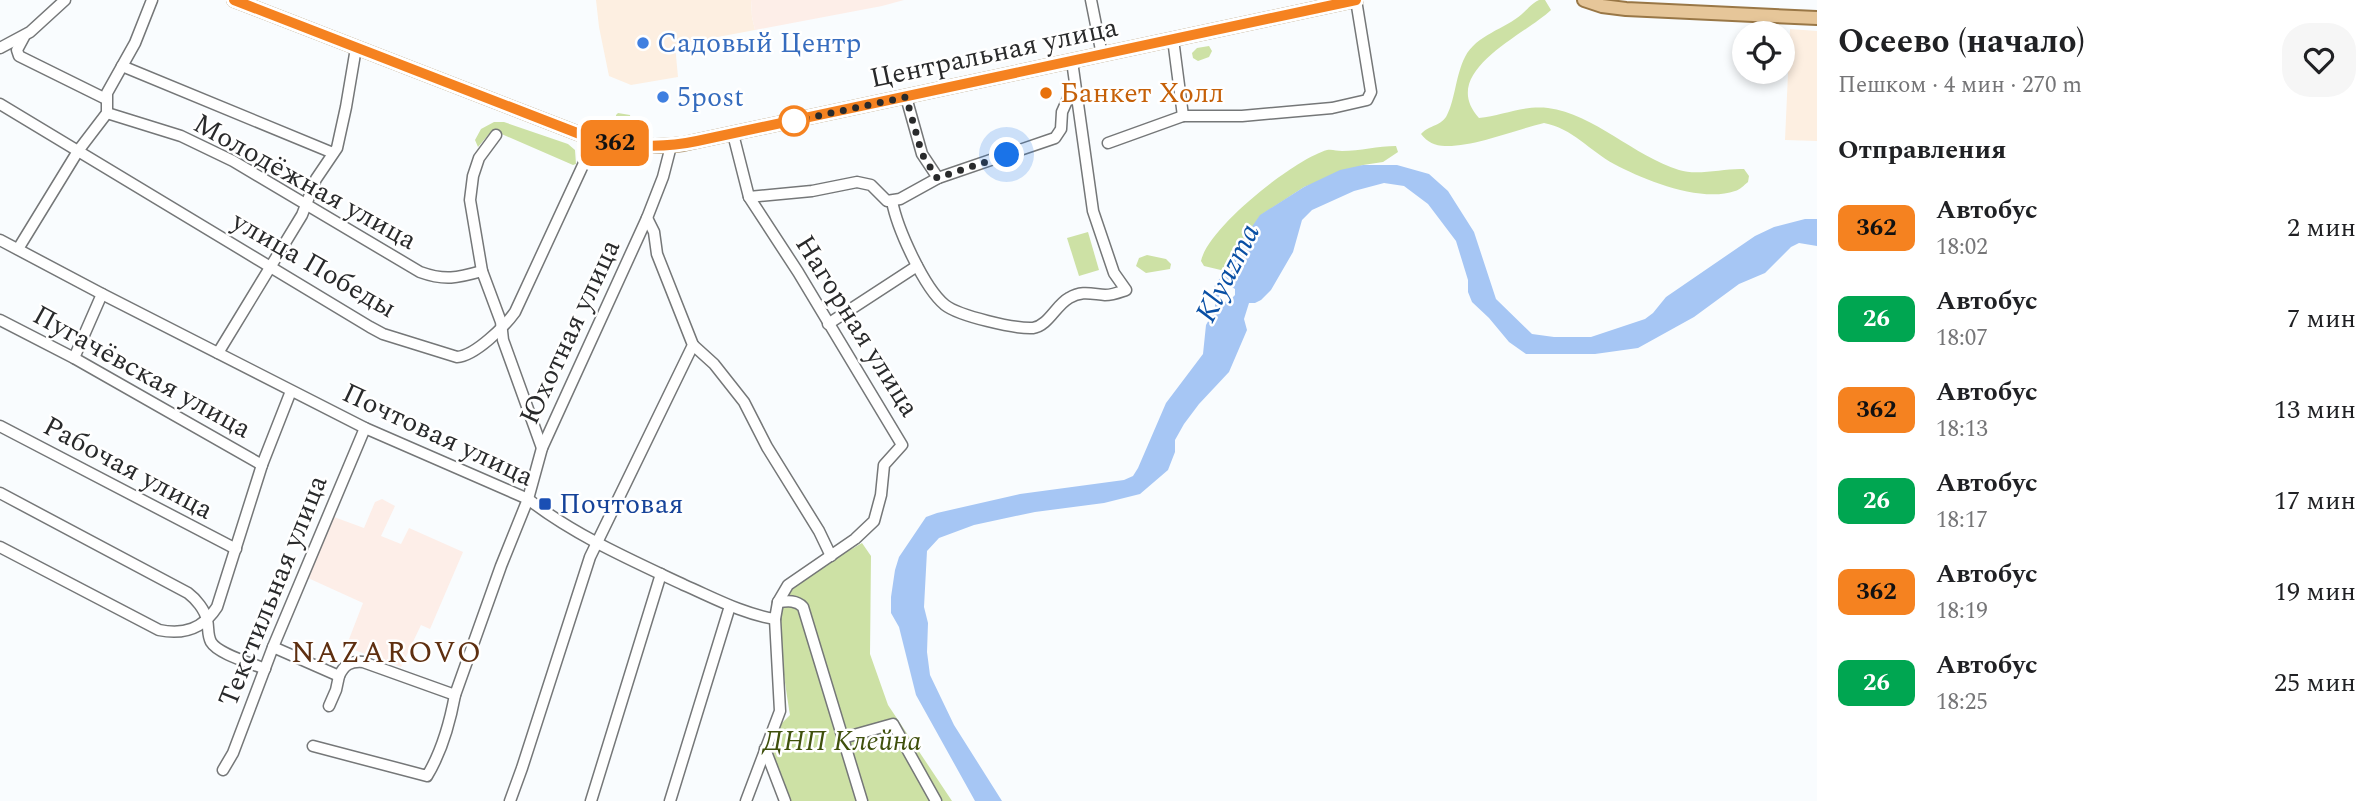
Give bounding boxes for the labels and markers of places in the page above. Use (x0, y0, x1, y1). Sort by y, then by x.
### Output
place label: Садовый Центр (657, 22, 861, 65)
marker: Садовый Центр (635, 35, 651, 51)
place label: Банкет Холл (1060, 72, 1224, 115)
place label: 5post (677, 76, 744, 119)
marker: Банкет Холл (1038, 85, 1054, 101)
marker: 5post (655, 89, 671, 105)
unlabelled marker (779, 106, 809, 136)
place label: Почтовая (559, 483, 684, 526)
marker: Почтовая (537, 496, 553, 512)

